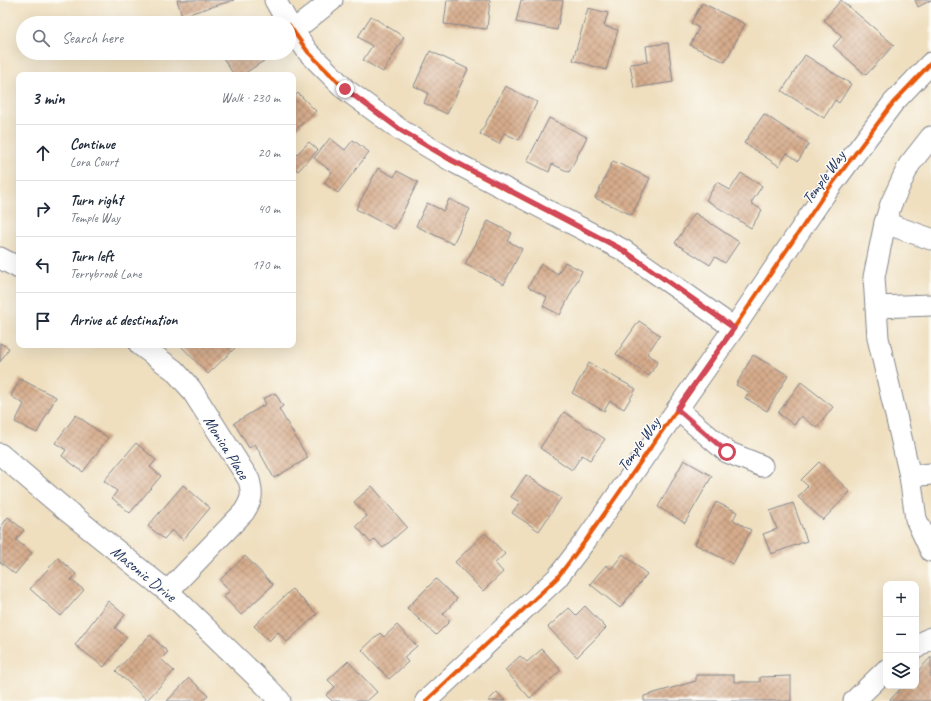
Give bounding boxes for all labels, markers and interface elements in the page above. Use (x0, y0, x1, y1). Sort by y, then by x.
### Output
search box (16, 16, 296, 60)
icon: search (30, 27, 52, 49)
text: Search here (62, 29, 123, 48)
route end (336, 80, 354, 98)
text: 3 min (32, 88, 65, 109)
text: Walk · 230 m (221, 90, 280, 106)
text: Continue (70, 135, 115, 154)
icon: ahead (32, 142, 54, 164)
text: 20 m (258, 145, 280, 161)
street label: Temple Way (798, 146, 851, 208)
text: Lora Court (70, 154, 118, 170)
text: Turn right (70, 191, 123, 210)
icon: right (32, 198, 54, 220)
text: 40 m (258, 201, 280, 217)
text: Temple Way (70, 210, 120, 226)
text: Turn left (70, 247, 113, 266)
icon: left (32, 254, 54, 276)
text: 170 m (252, 257, 280, 273)
text: Terrybrook Lane (70, 266, 142, 282)
icon: arrive (32, 310, 54, 332)
text: Arrive at destination (70, 311, 177, 330)
street label: Monica Place (199, 412, 255, 485)
street label: Temple Way (613, 412, 666, 475)
route start (718, 443, 736, 461)
street label: Masonic Drive (107, 541, 182, 607)
map controls (883, 581, 919, 689)
button: + (883, 581, 919, 617)
button: − (883, 617, 919, 653)
button: layers (883, 653, 919, 689)

